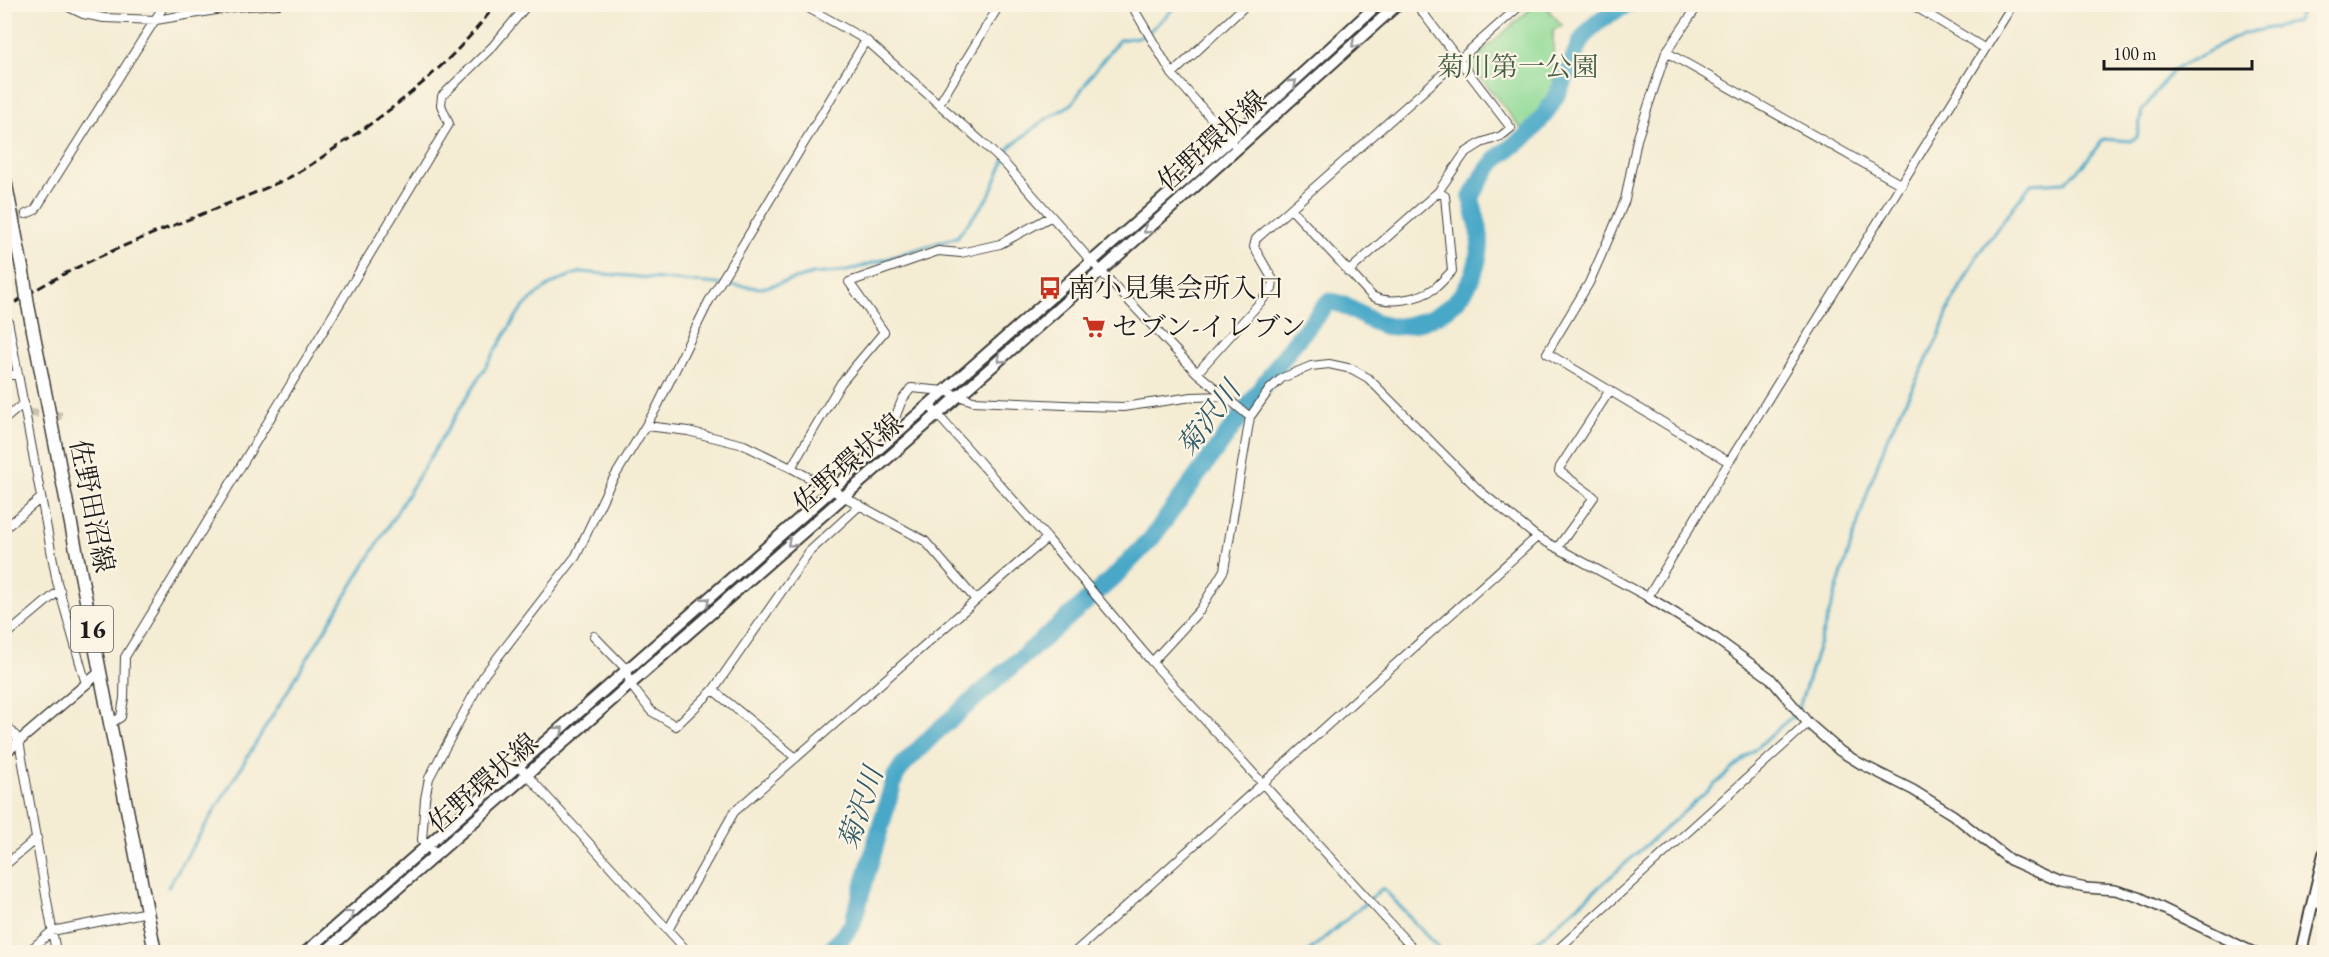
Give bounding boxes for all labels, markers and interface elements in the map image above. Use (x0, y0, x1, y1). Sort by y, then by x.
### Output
scale bar (2104, 33, 2252, 71)
one-way arrow (1351, 37, 1361, 48)
text: 100 m (2113, 42, 2157, 65)
park label: 菊川第一公園 (1437, 49, 1599, 84)
one-way arrow (1286, 79, 1297, 90)
street label: 佐野環状線 (1150, 82, 1274, 199)
one-way arrow (1143, 223, 1154, 234)
place label: 南小見集会所入口 (1068, 270, 1284, 305)
bus stop icon: 南小見集会所入口 (1037, 275, 1063, 301)
place label: セブン-イレブン (1112, 309, 1306, 344)
supermarket icon: セブン-イレブン (1081, 314, 1107, 340)
one-way arrow (997, 352, 1007, 363)
water label: 菊沢川 (1168, 371, 1249, 462)
street label: 佐野環状線 (785, 405, 910, 520)
street label: 佐野田沼線 (62, 436, 123, 576)
one-way arrow (787, 536, 798, 547)
one-way arrow (699, 597, 710, 608)
road number: 16 (71, 606, 113, 652)
street label: 佐野環状線 (420, 725, 545, 840)
one-way arrow (553, 726, 564, 737)
water label: 菊沢川 (829, 760, 892, 854)
one-way arrow (344, 910, 354, 921)

